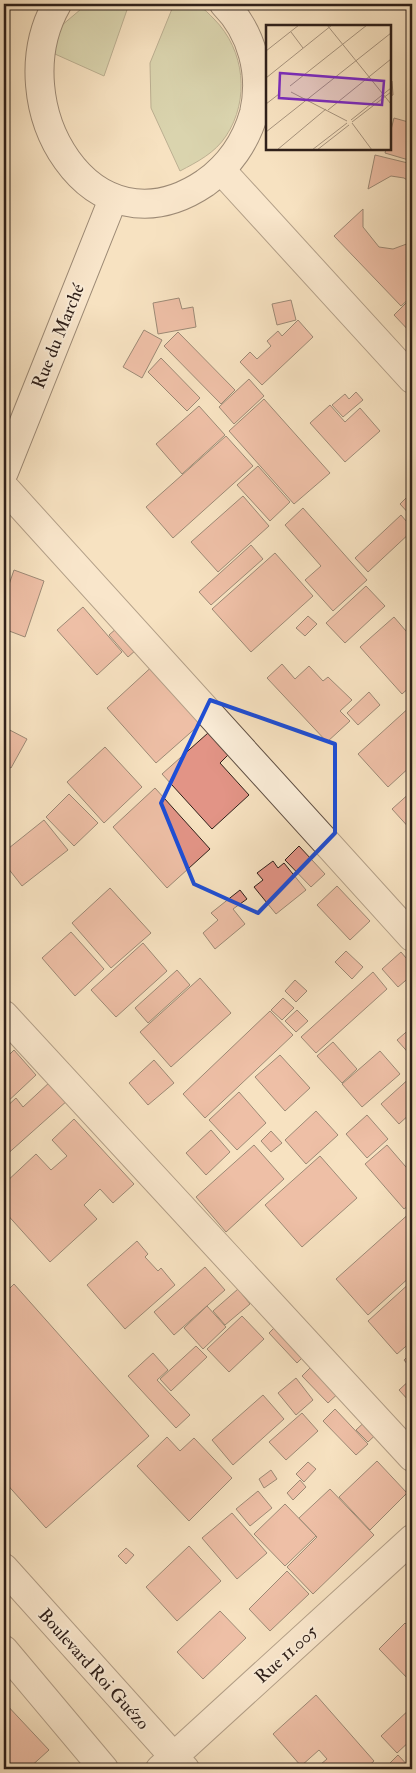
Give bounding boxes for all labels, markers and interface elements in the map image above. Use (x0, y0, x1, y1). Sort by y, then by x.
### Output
inset map (266, 25, 391, 150)
street label: Rue du Marché (27, 280, 90, 392)
street label: Boulevard Roi Guézo (33, 1604, 154, 1735)
street label: Rue 11.005 (250, 1620, 322, 1688)

